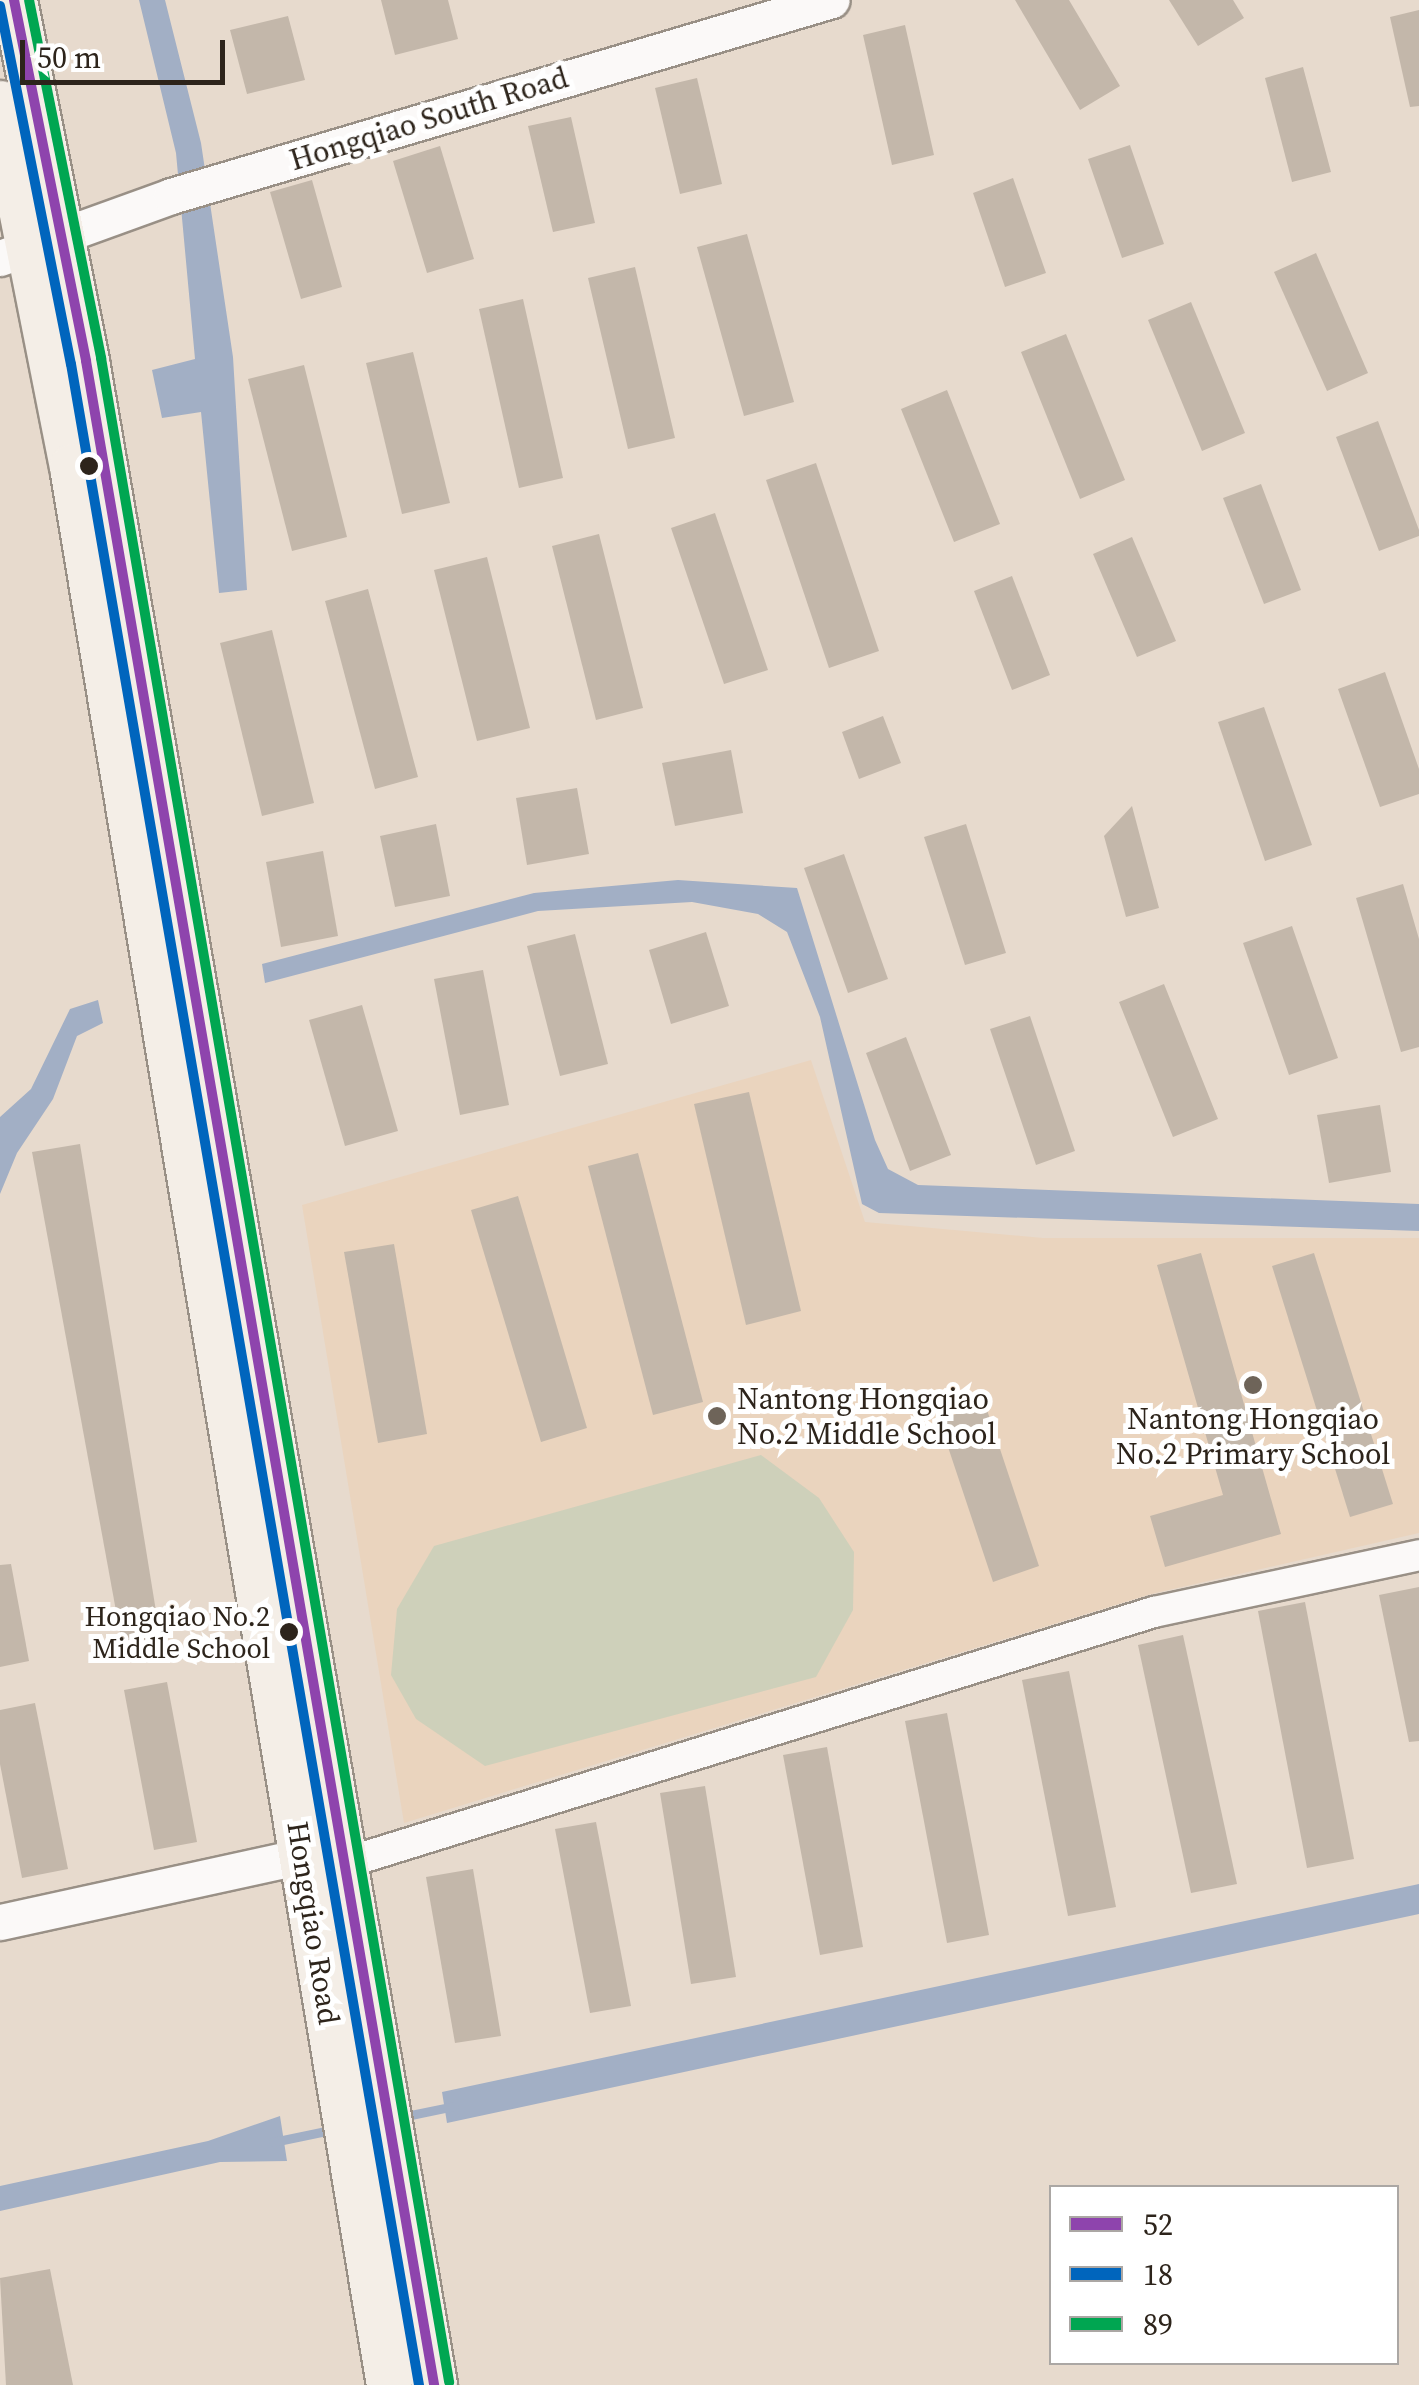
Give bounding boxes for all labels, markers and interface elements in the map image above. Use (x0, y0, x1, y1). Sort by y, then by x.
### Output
scale bar (25, 20, 230, 82)
text: 50 m (37, 37, 101, 78)
street label: Hongqiao South Road (286, 60, 572, 178)
unlabelled marker (79, 456, 99, 476)
marker: Nantong Hongqiao No.2 Primary School (1242, 1374, 1264, 1396)
place label: Nantong Hongqiao No.2 Middle School (737, 1381, 996, 1452)
place label: Nantong Hongqiao No.2 Primary School (1116, 1401, 1390, 1472)
marker: Nantong Hongqiao No.2 Middle School (706, 1405, 728, 1427)
place label: Hongqiao No.2 Middle School (84, 1599, 270, 1665)
marker: Hongqiao No.2 Middle School (279, 1622, 299, 1642)
street label: Hongqiao Road (279, 1819, 347, 2027)
legend (1049, 2185, 1399, 2365)
text: 52 (1143, 2204, 1173, 2245)
text: 18 (1143, 2254, 1173, 2295)
text: 89 (1143, 2304, 1173, 2345)

